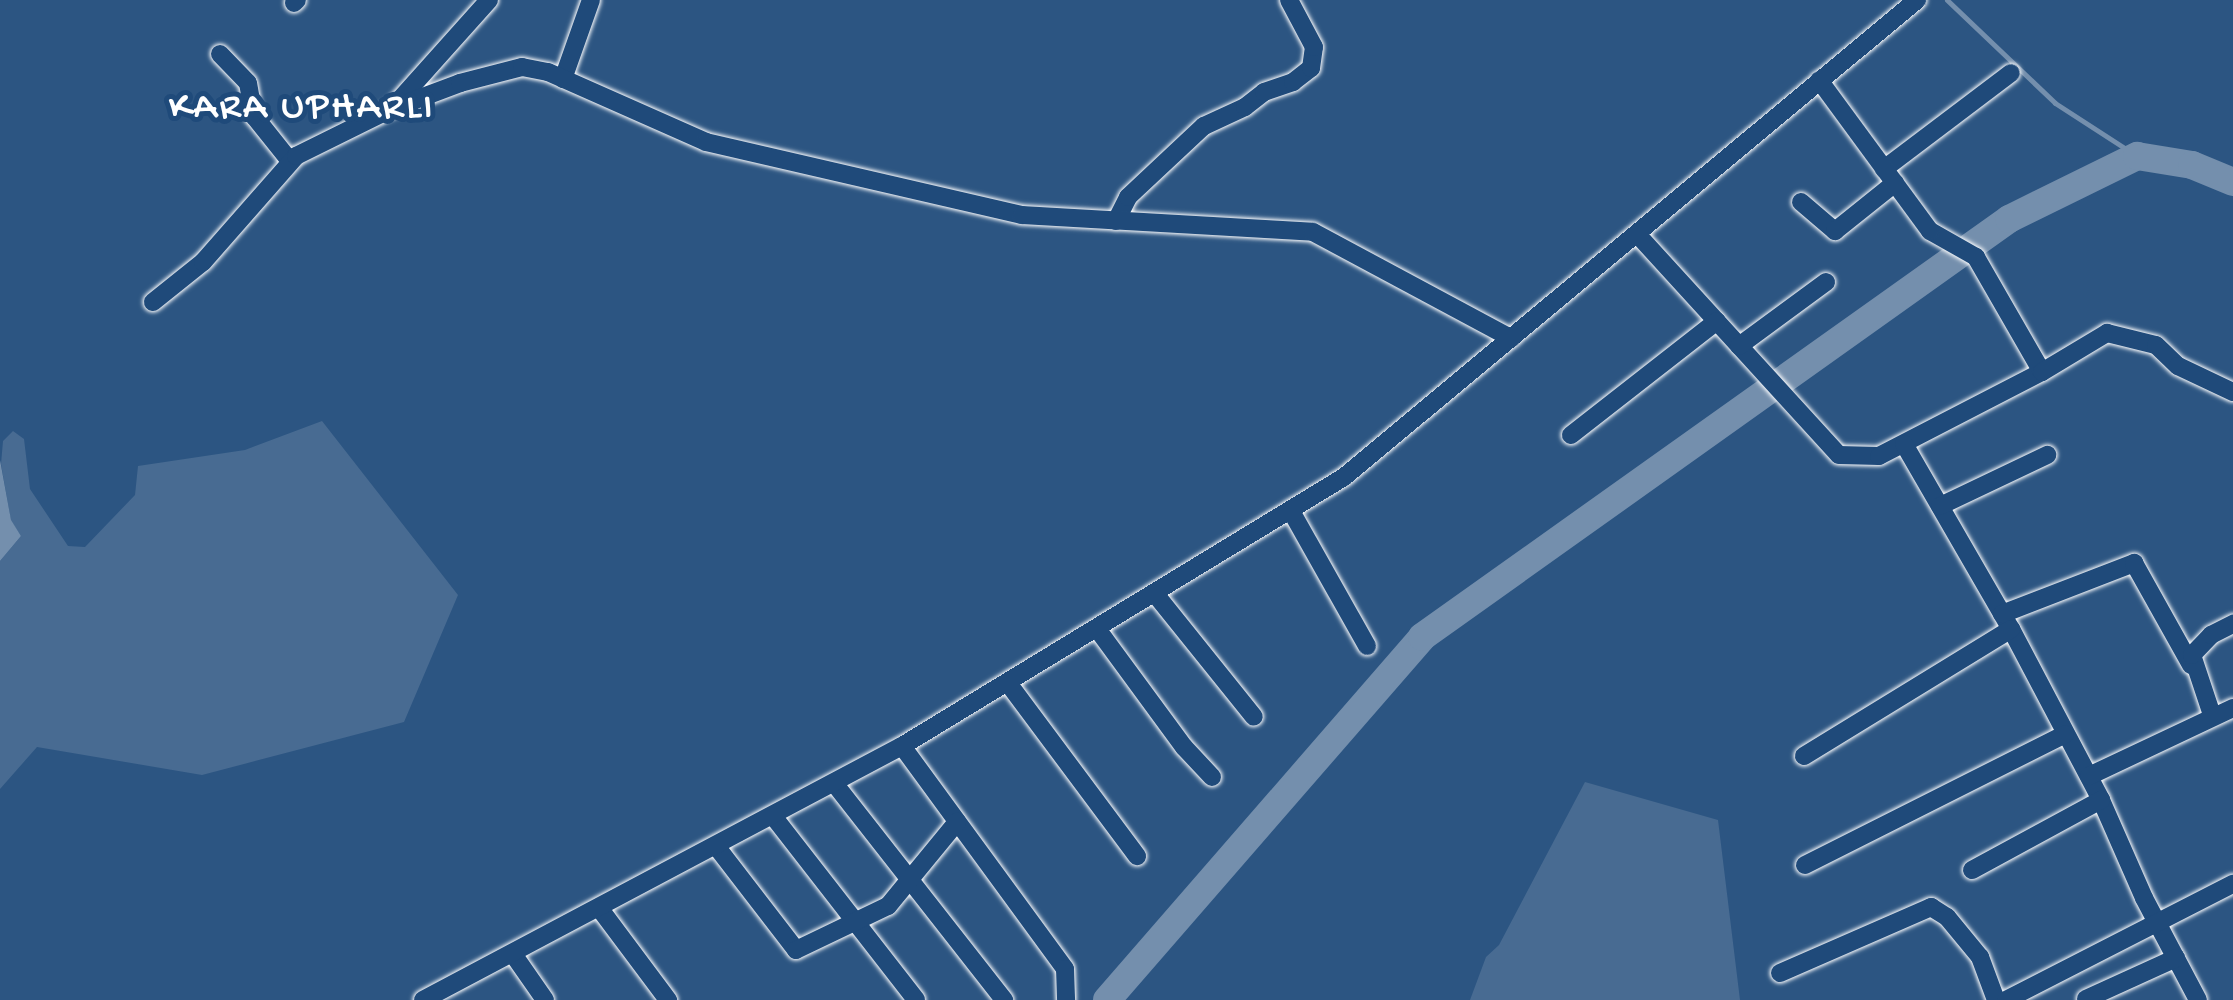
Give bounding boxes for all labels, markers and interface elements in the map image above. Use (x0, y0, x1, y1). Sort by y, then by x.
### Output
district label: KARA UPHARLI (169, 85, 435, 133)

